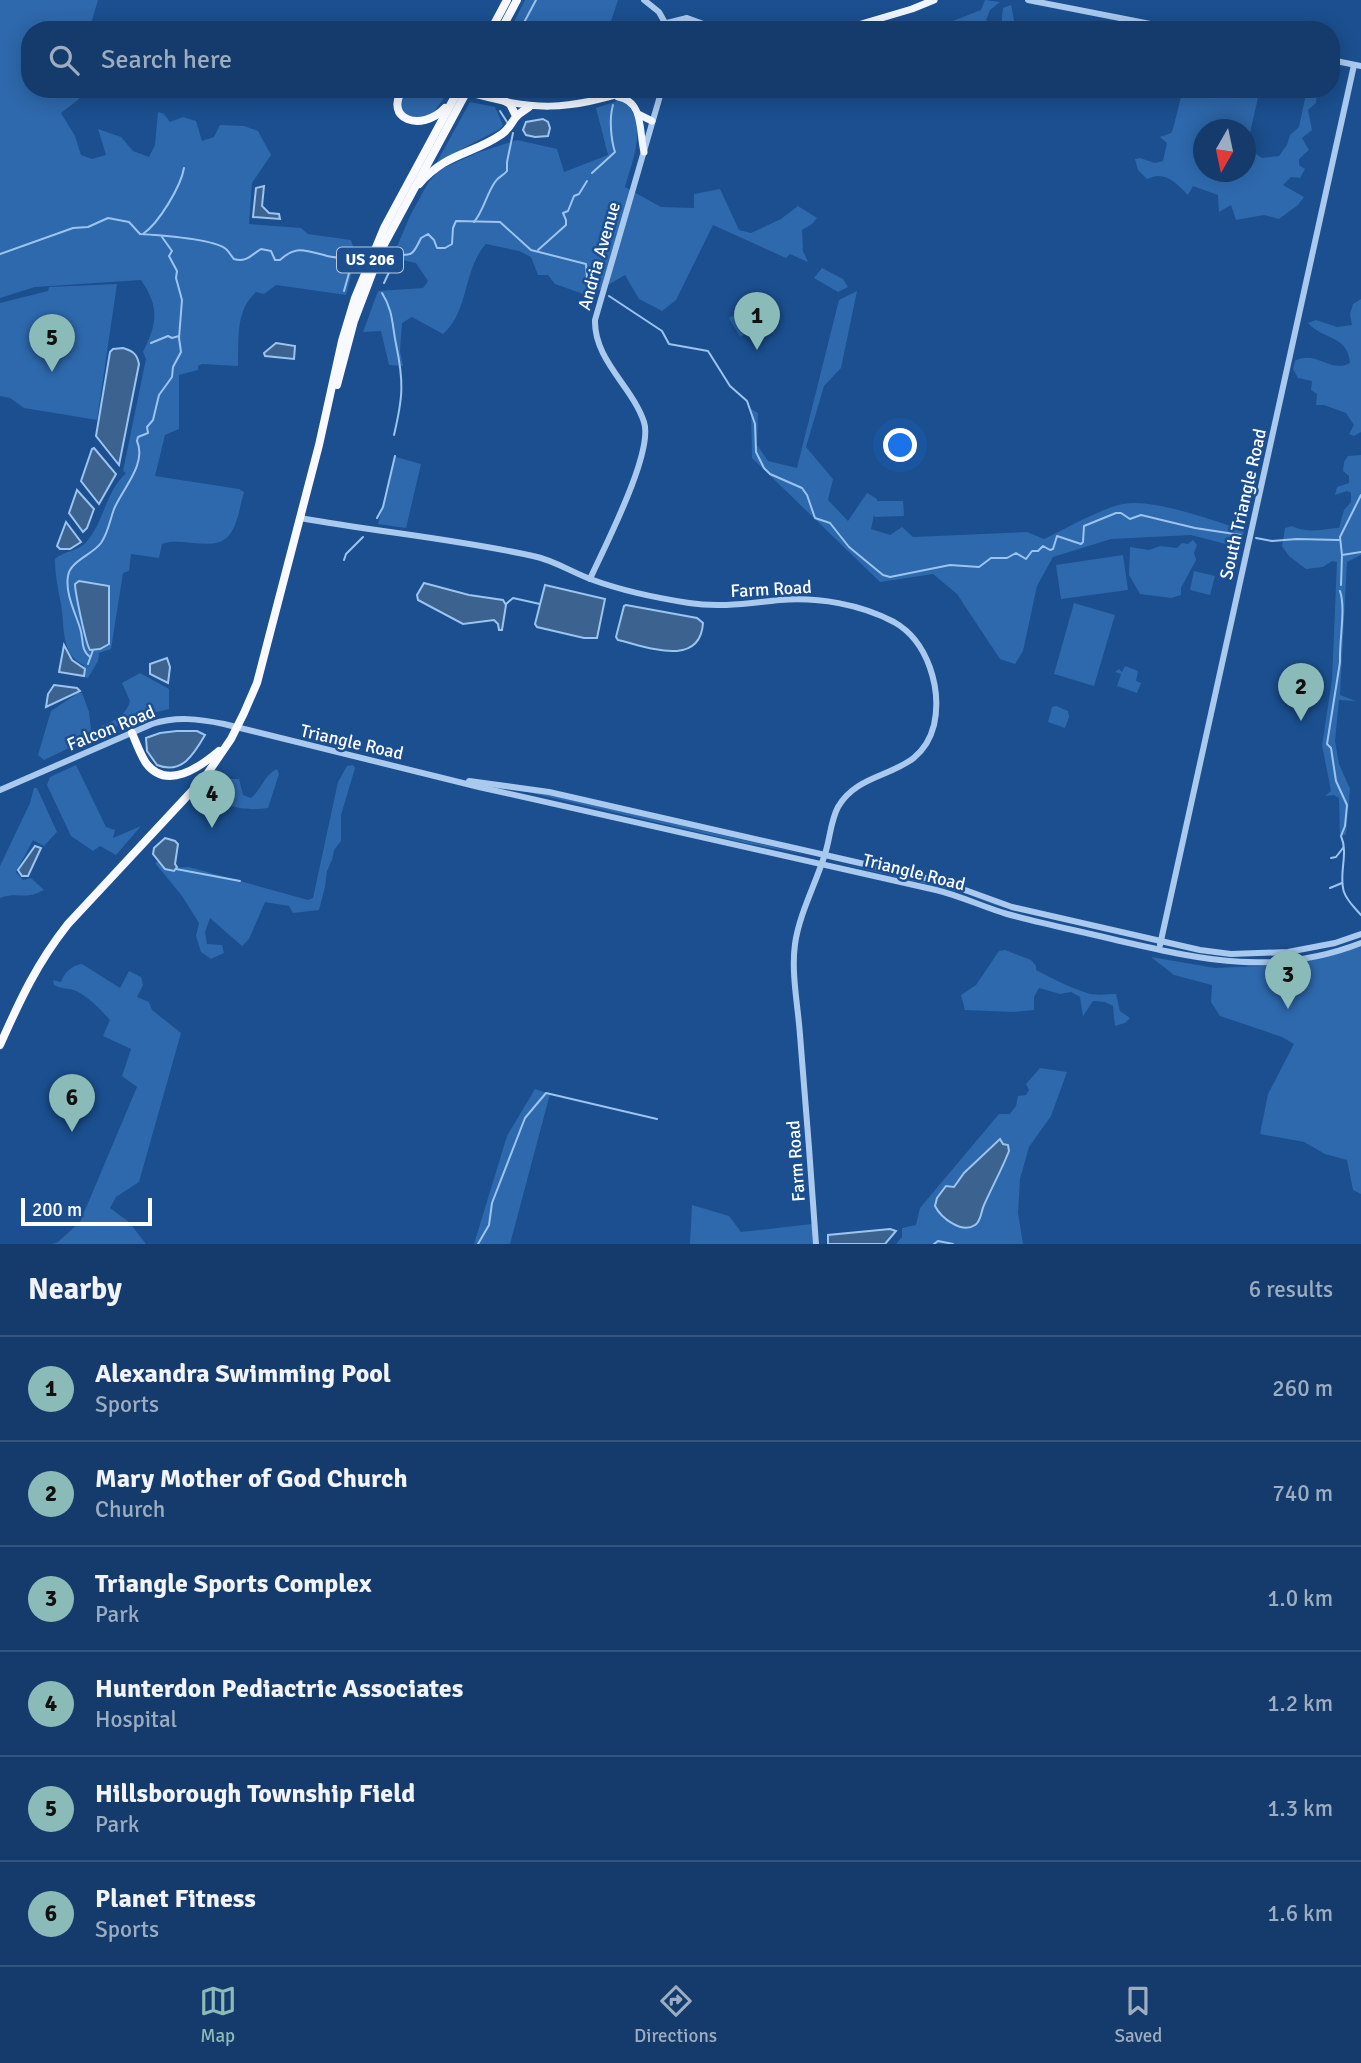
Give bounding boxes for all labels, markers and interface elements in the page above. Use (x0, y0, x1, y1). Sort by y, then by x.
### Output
search box (21, 21, 1340, 98)
icon: search (45, 41, 83, 79)
text: Search here (101, 44, 232, 76)
north arrow (1193, 119, 1256, 182)
street label: Andria Avenue (573, 199, 625, 313)
road number: US 206 (337, 248, 403, 272)
pin: 1 (734, 292, 780, 350)
pin: 5 (29, 314, 75, 372)
street label: South Triangle Road (1215, 426, 1271, 582)
your location (883, 428, 917, 462)
street label: Farm Road (730, 576, 812, 602)
pin: 2 (1278, 663, 1324, 721)
street label: Falcon Road (64, 700, 158, 756)
street label: Triangle Road (298, 719, 406, 765)
pin: 4 (189, 770, 235, 828)
street label: Triangle Road (860, 849, 968, 895)
pin: 3 (1265, 951, 1311, 1009)
pin: 6 (49, 1074, 95, 1132)
street label: Farm Road (782, 1120, 810, 1202)
scale bar (21, 1195, 152, 1227)
text: 200 m (32, 1198, 82, 1222)
text: Nearby (28, 1271, 122, 1308)
text: 6 results (1249, 1275, 1333, 1304)
text: Alexandra Swimming Pool (95, 1358, 391, 1390)
text: 1 (45, 1374, 57, 1403)
text: 260 m (1272, 1374, 1333, 1403)
text: Sports (95, 1390, 159, 1419)
text: Mary Mother of God Church (95, 1463, 408, 1495)
text: 2 (45, 1479, 57, 1508)
text: 740 m (1272, 1479, 1333, 1508)
text: Church (95, 1495, 165, 1524)
text: Triangle Sports Complex (95, 1568, 372, 1600)
text: 3 (45, 1584, 57, 1613)
text: 1.0 km (1267, 1584, 1333, 1613)
text: Park (95, 1600, 139, 1629)
text: Hunterdon Pediactric Associates (95, 1673, 463, 1705)
text: 4 (45, 1689, 57, 1718)
text: 1.2 km (1267, 1689, 1333, 1718)
text: Hospital (95, 1705, 177, 1734)
text: Hillsborough Township Field (95, 1778, 415, 1810)
text: 5 (45, 1794, 57, 1823)
text: 1.3 km (1267, 1794, 1333, 1823)
text: Park (95, 1810, 139, 1839)
text: Planet Fitness (95, 1883, 256, 1915)
text: 6 (45, 1899, 57, 1928)
text: 1.6 km (1267, 1899, 1333, 1928)
text: Sports (95, 1915, 159, 1944)
tab: Map (199, 1982, 237, 2048)
tab: Directions (634, 1982, 717, 2048)
tab: Saved (1114, 1982, 1162, 2048)

